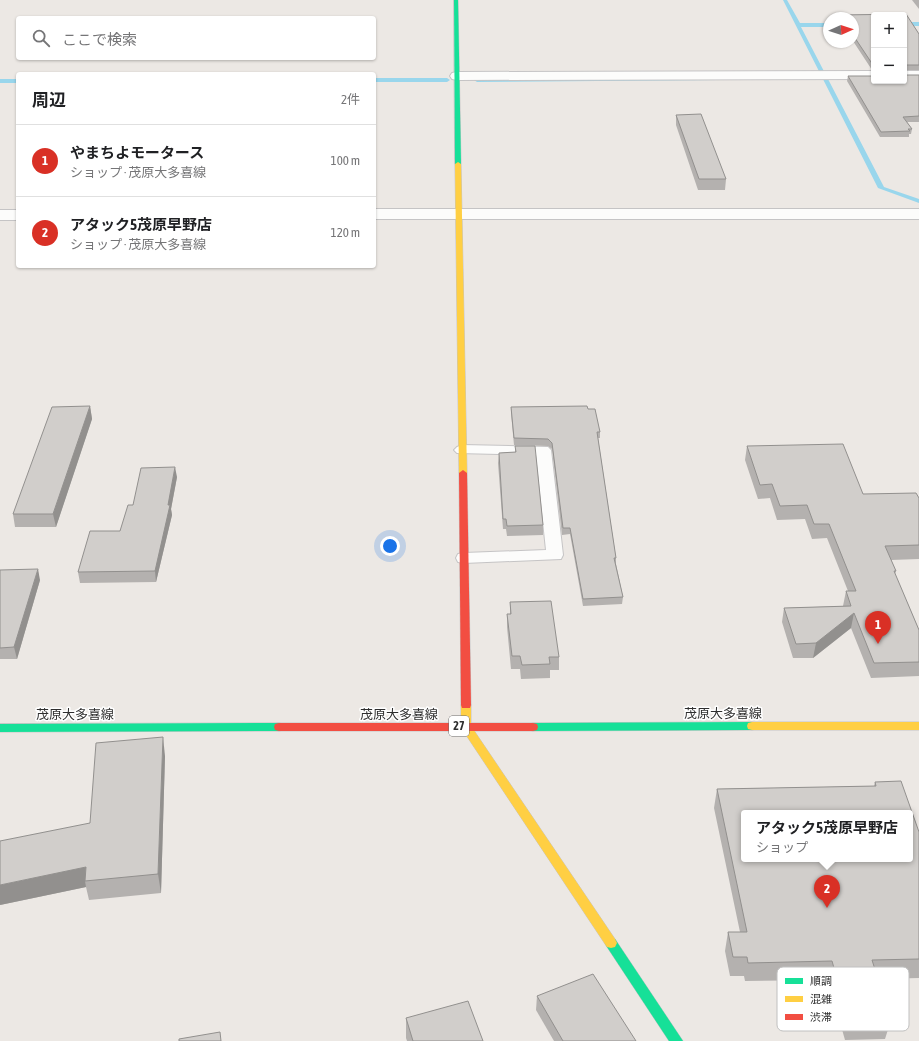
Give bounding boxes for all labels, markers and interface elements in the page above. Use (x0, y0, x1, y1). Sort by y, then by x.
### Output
north arrow (823, 12, 859, 48)
map controls (871, 12, 907, 84)
button: + (871, 12, 907, 48)
search box (16, 16, 376, 60)
icon: search (30, 27, 52, 49)
text: ここで検索 (62, 31, 137, 48)
button: − (871, 48, 907, 84)
text: 周辺 (32, 90, 66, 110)
text: 2件 (341, 92, 360, 107)
text: やまちよモータース (70, 144, 204, 161)
text: 1 (42, 153, 48, 168)
text: 100 m (331, 153, 360, 168)
text: ショップ · 茂原大多喜線 (70, 165, 206, 180)
text: アタック5茂原早野店 (70, 216, 212, 233)
text: 2 (42, 225, 48, 240)
text: 120 m (331, 225, 360, 240)
text: ショップ · 茂原大多喜線 (70, 237, 206, 252)
your location (380, 536, 400, 556)
pin: 1 (865, 611, 891, 644)
street label: 茂原大多喜線 (684, 706, 762, 721)
street label: 茂原大多喜線 (36, 707, 114, 722)
street label: 茂原大多喜線 (360, 707, 438, 722)
road number: 27 (449, 716, 469, 736)
popup (741, 810, 913, 862)
text: アタック5茂原早野店 (756, 819, 898, 836)
text: ショップ (756, 840, 808, 855)
pin: 2 (814, 875, 840, 908)
legend (777, 967, 909, 1031)
text: 順調 (810, 975, 832, 987)
text: 混雑 (810, 993, 832, 1005)
text: 渋滞 (810, 1011, 832, 1023)

